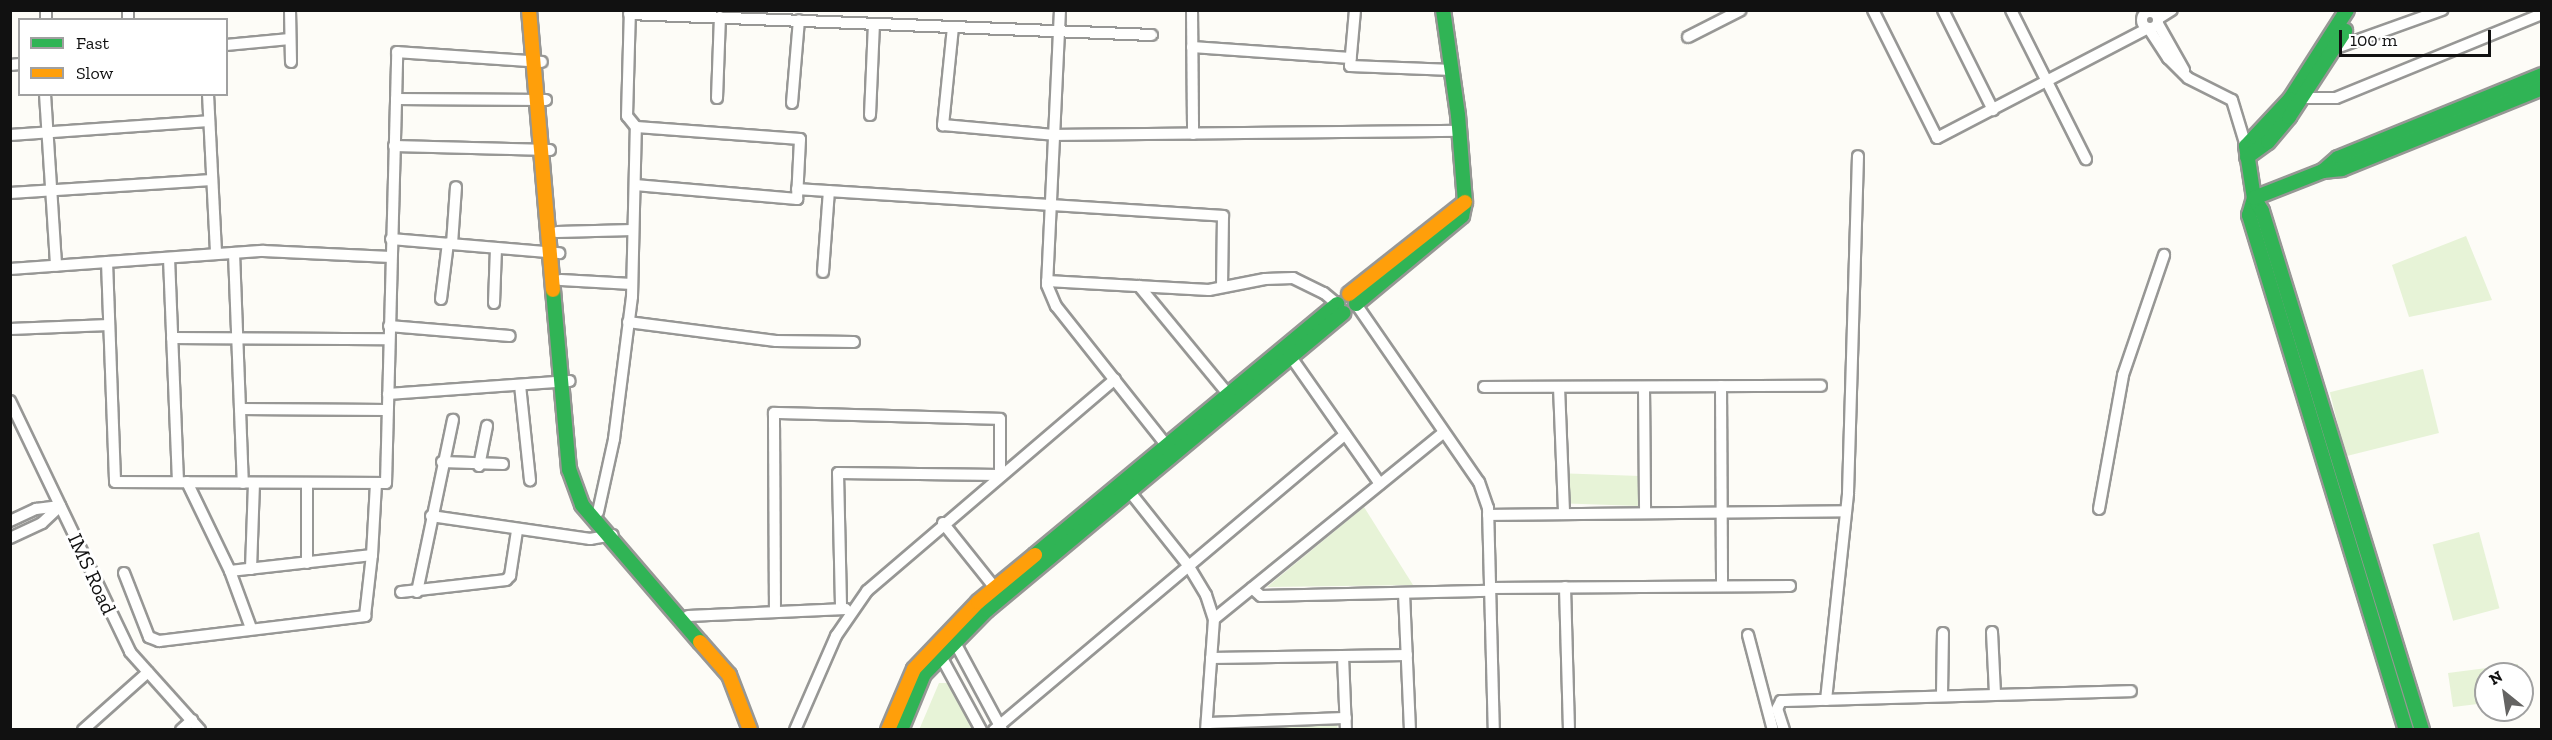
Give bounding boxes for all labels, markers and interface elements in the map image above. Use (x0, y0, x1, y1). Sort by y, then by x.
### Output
legend (18, 18, 228, 96)
scale bar (2342, 18, 2494, 56)
text: 100 m (2350, 29, 2397, 51)
text: Fast (76, 32, 109, 54)
text: Slow (76, 62, 113, 84)
street label: IMS Road (62, 530, 122, 618)
north arrow (2474, 662, 2534, 722)
text: N (2486, 666, 2506, 689)

